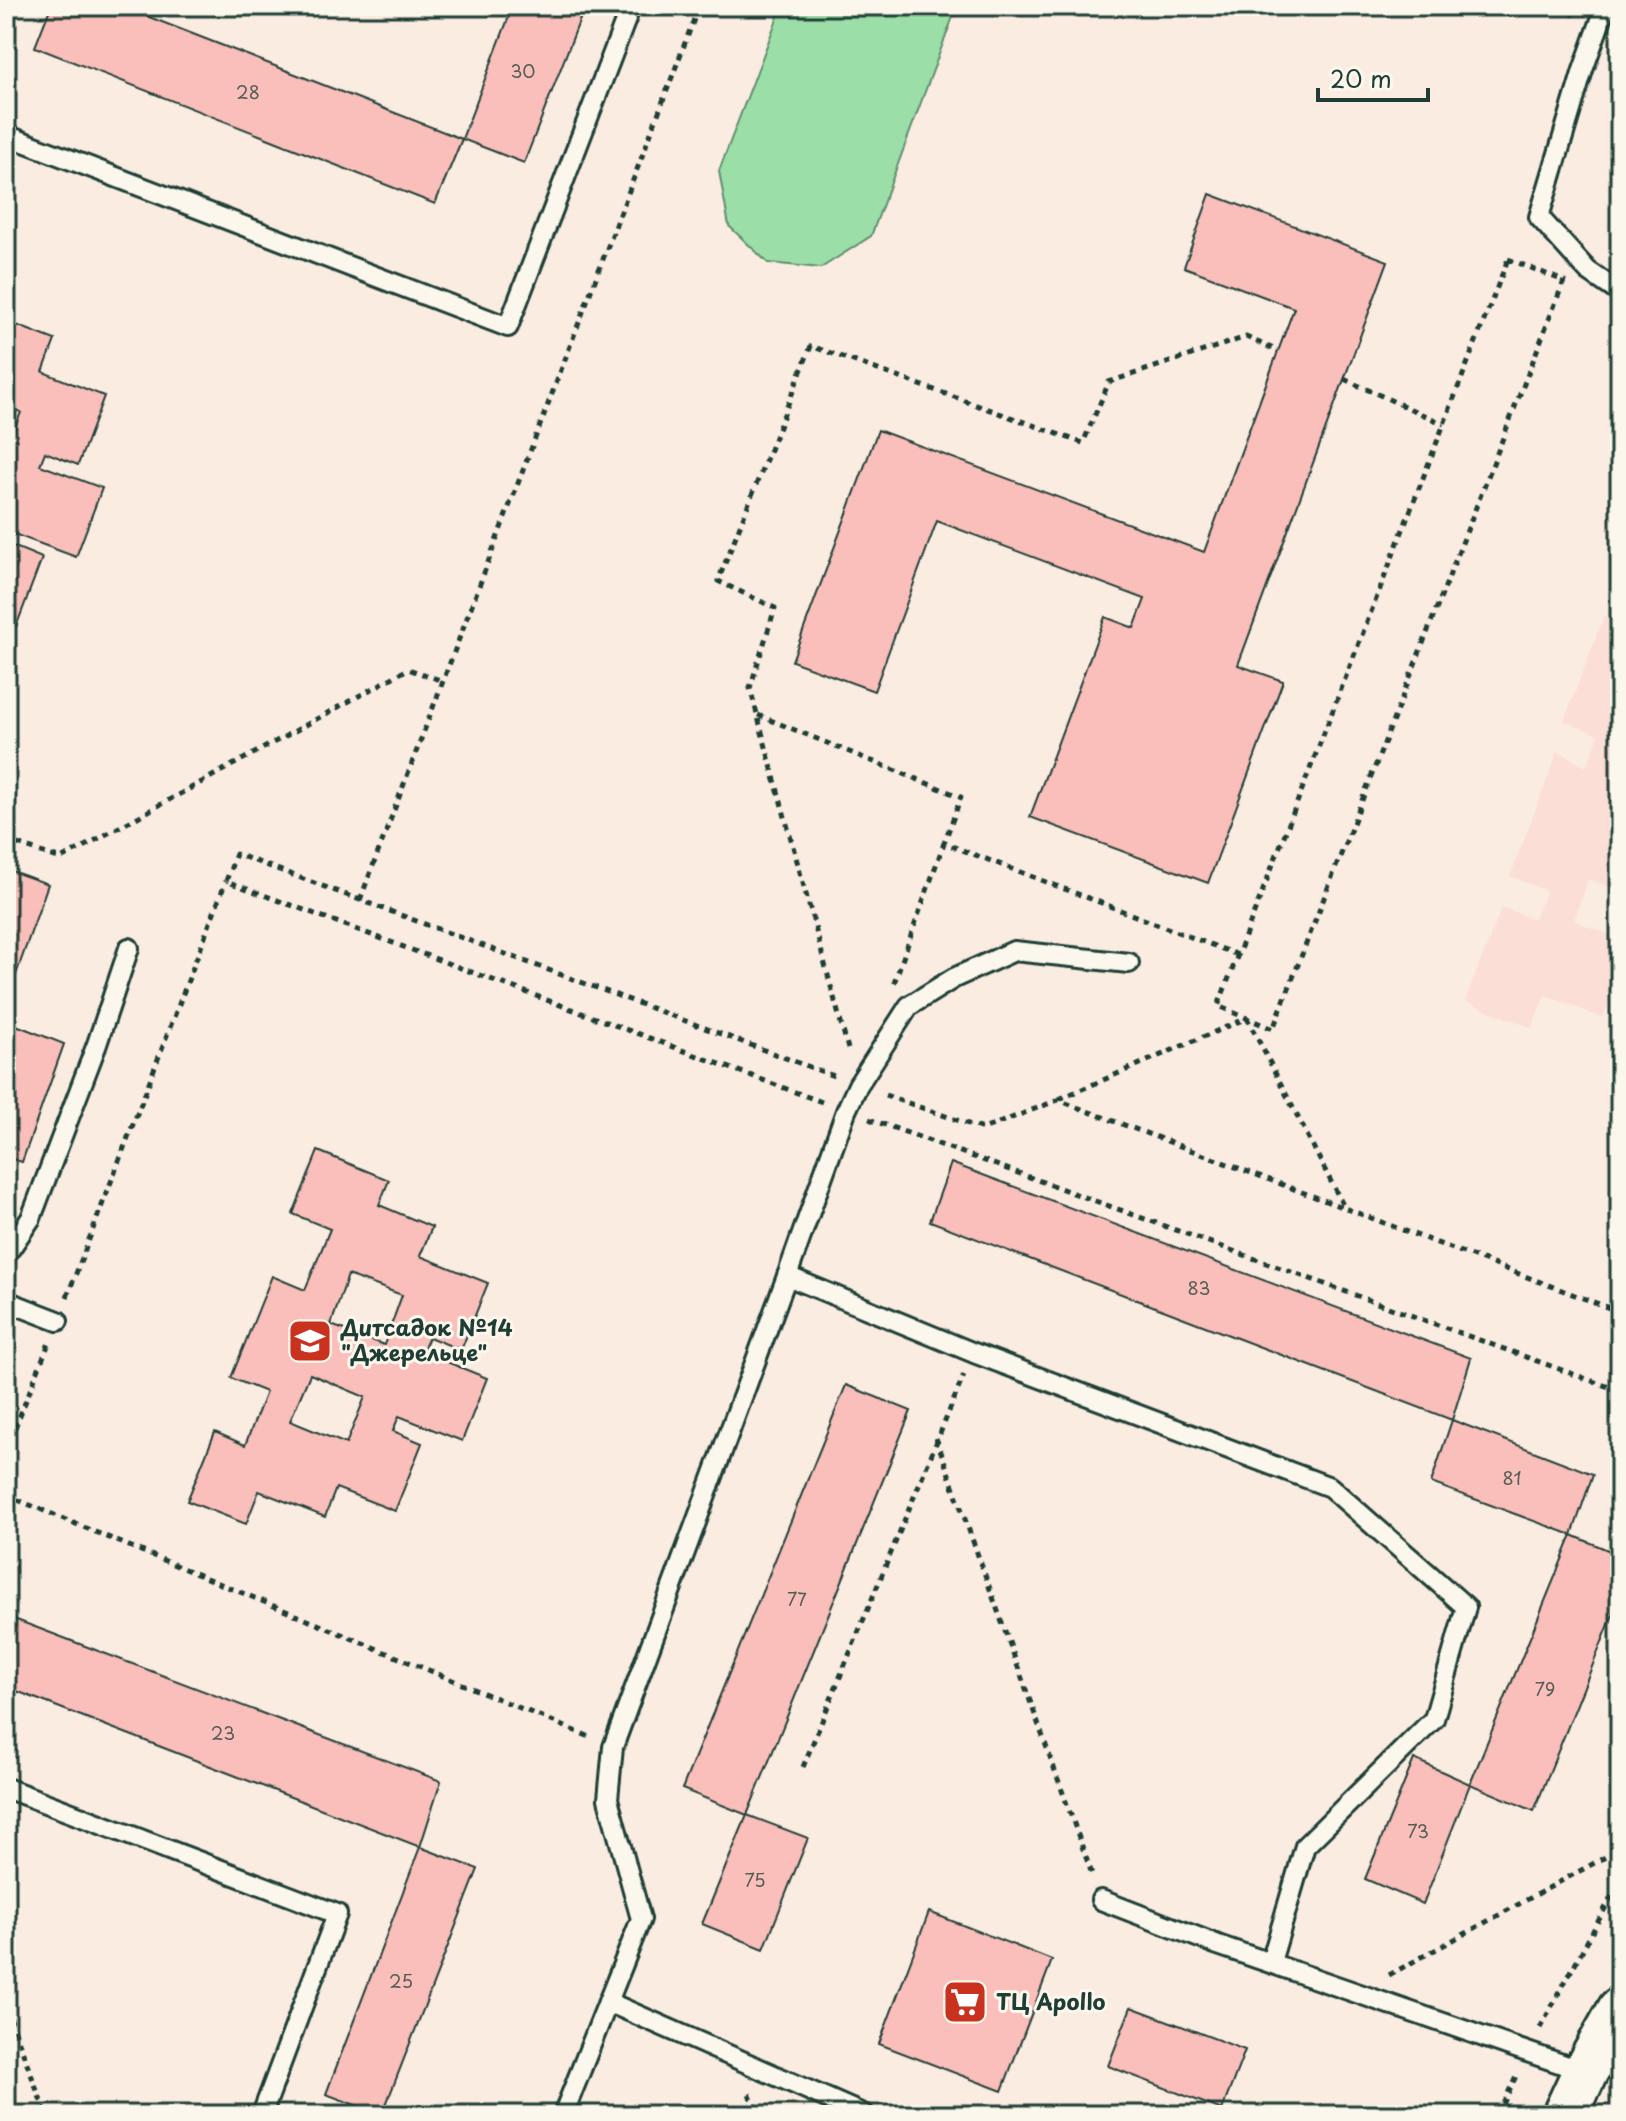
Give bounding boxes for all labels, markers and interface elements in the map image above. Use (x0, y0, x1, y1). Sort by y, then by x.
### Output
scale bar (1318, 52, 1428, 102)
house number: 30 (510, 57, 536, 84)
text: 20 m (1330, 60, 1392, 96)
house number: 28 (236, 78, 260, 105)
house number: 83 (1188, 1274, 1210, 1301)
place label: Дитсадок №14 "Джерельце" (340, 1310, 513, 1368)
school or university icon: Дитсадок №14 "Джерельце" (286, 1317, 334, 1365)
house number: 81 (1502, 1464, 1522, 1491)
house number: 77 (787, 1585, 807, 1612)
house number: 79 (1535, 1675, 1555, 1702)
house number: 23 (211, 1719, 235, 1746)
house number: 73 (1407, 1817, 1429, 1844)
house number: 75 (745, 1866, 766, 1893)
house number: 25 (389, 1967, 413, 1994)
supermarket icon: ТЦ Apollo (941, 1978, 989, 2026)
place label: ТЦ Apollo (996, 1984, 1105, 2017)

